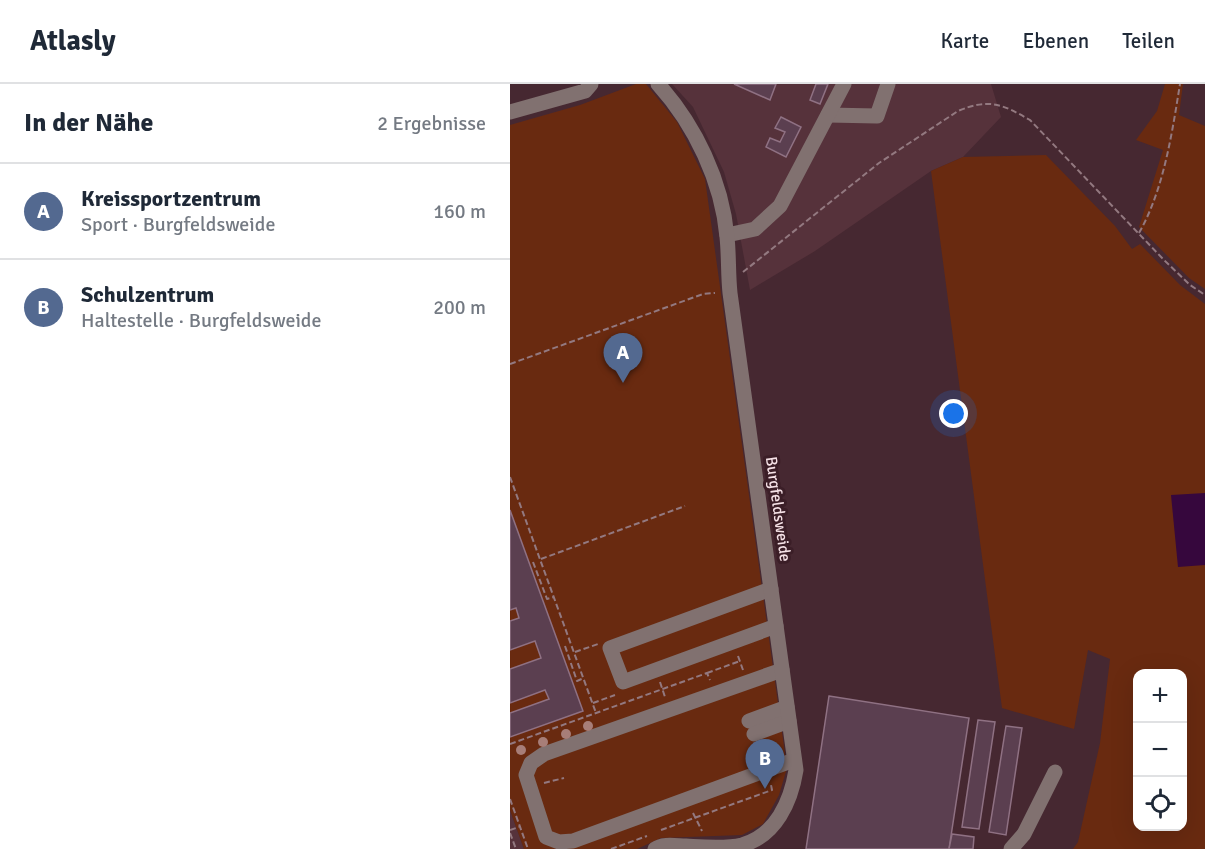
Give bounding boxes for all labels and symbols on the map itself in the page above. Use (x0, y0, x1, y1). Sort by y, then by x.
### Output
pin: A (604, 334, 642, 383)
your location (939, 399, 968, 428)
street label: Burgfeldsweide (761, 455, 795, 563)
pin: B (746, 740, 784, 789)

